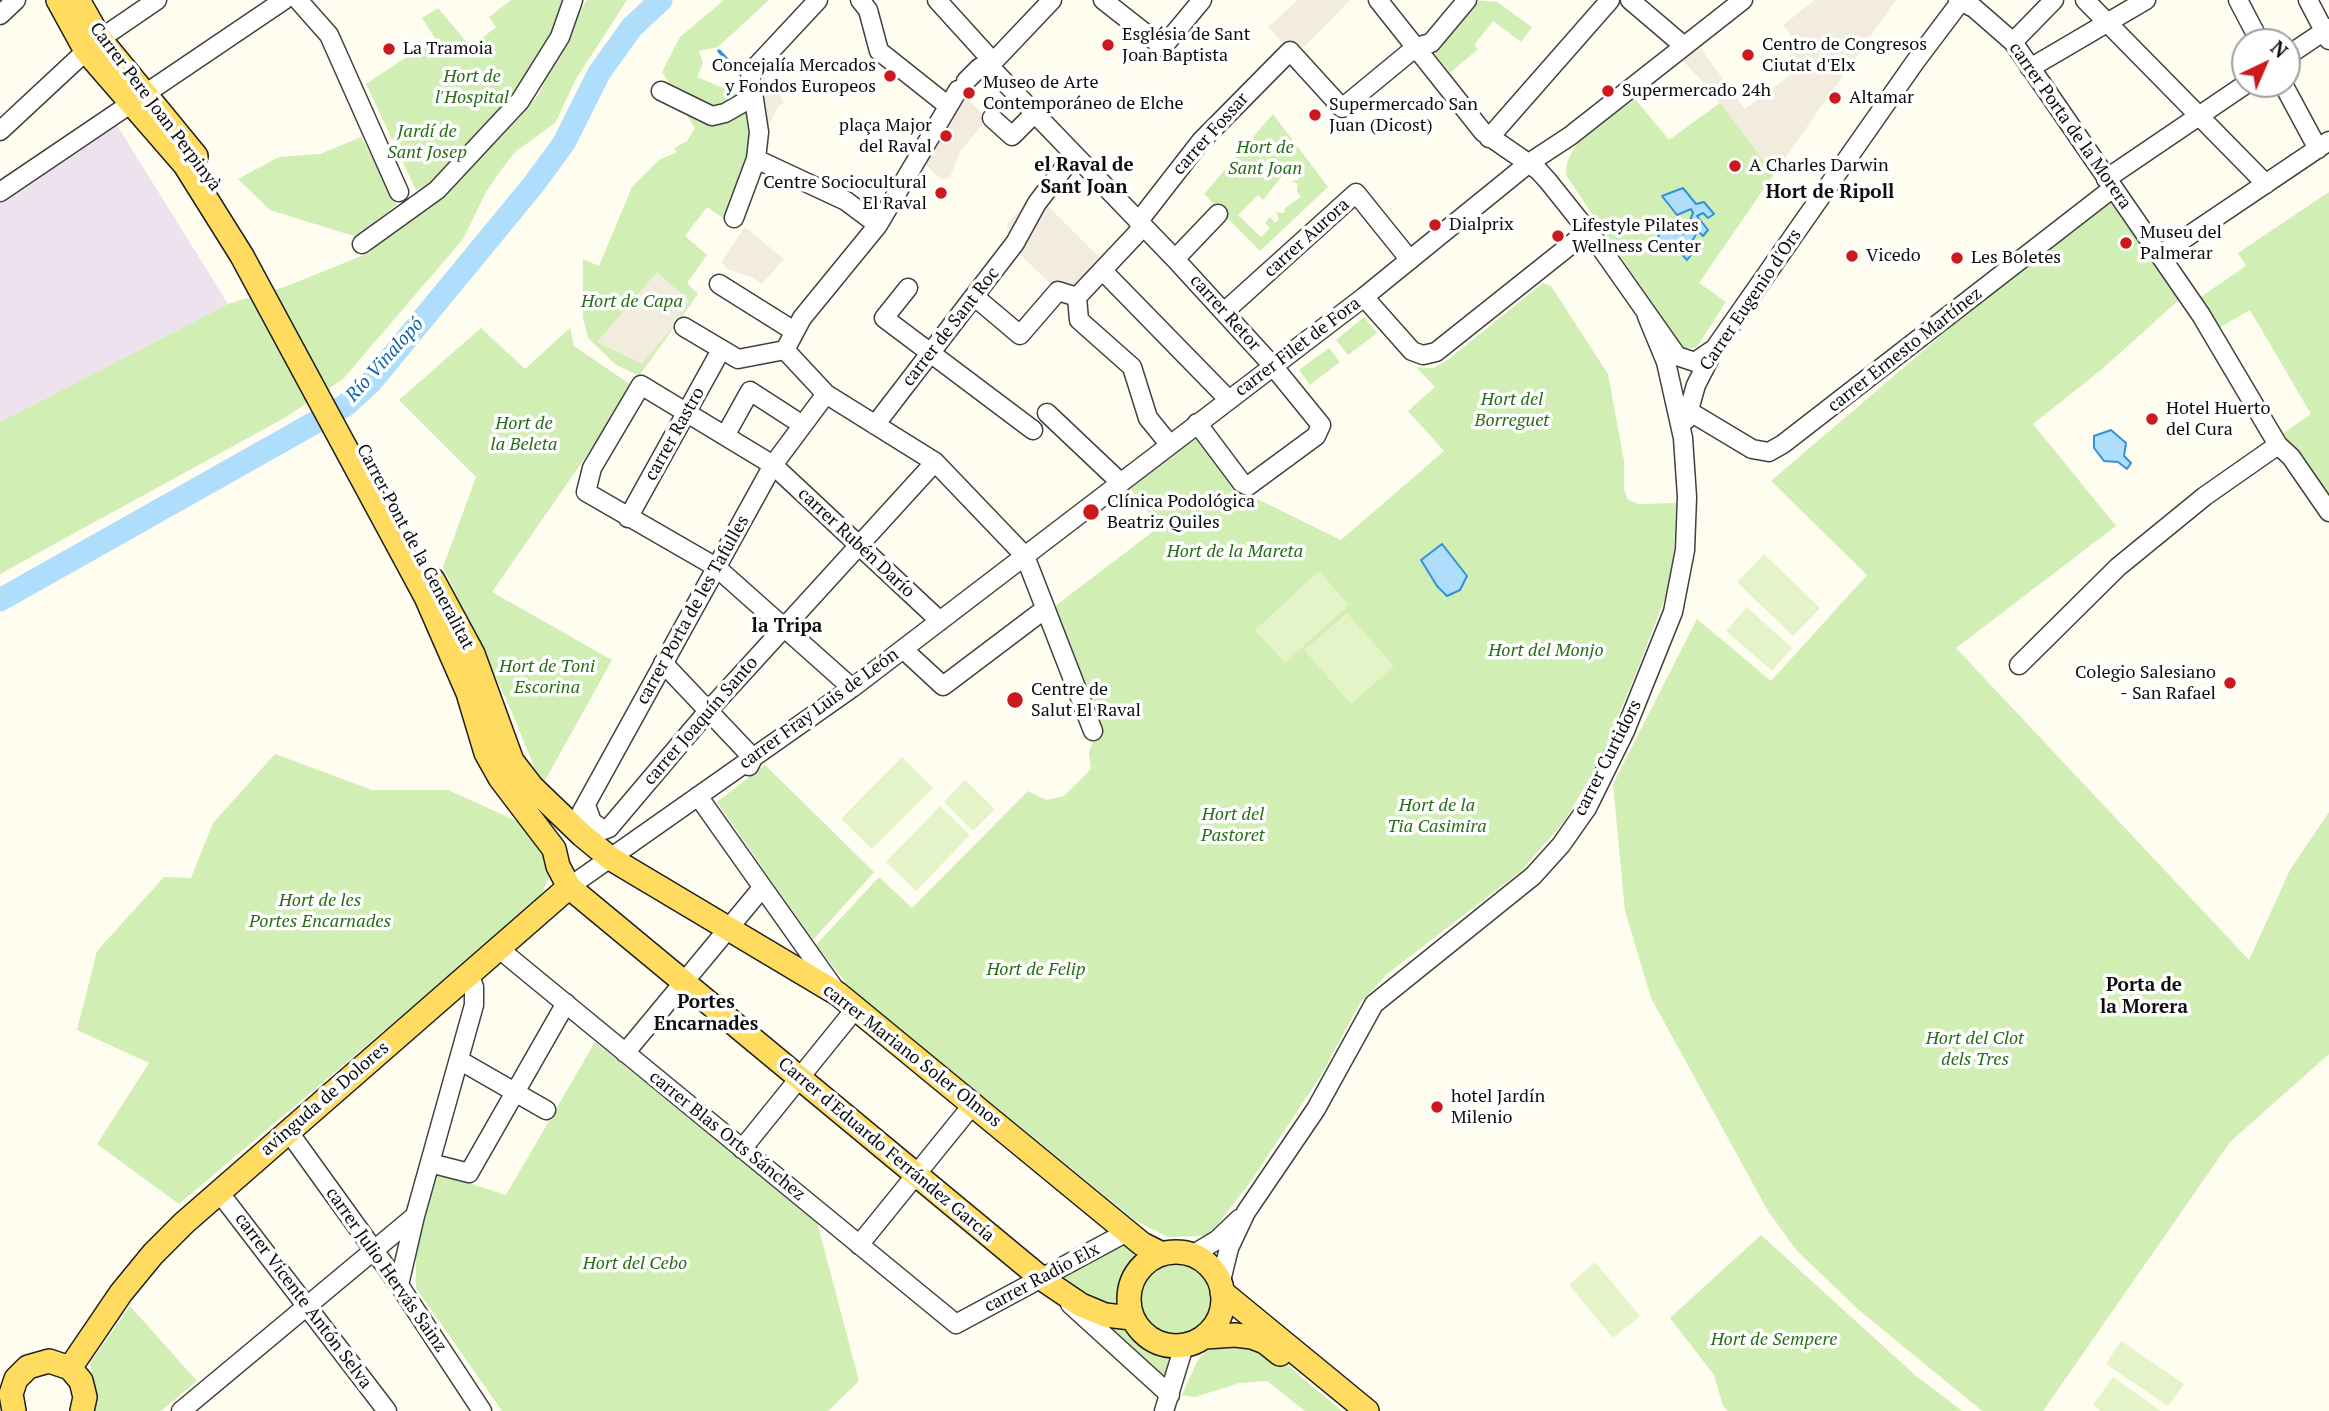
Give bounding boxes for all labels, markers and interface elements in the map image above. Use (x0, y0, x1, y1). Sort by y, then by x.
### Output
street label: Carrer Pere Joan Perpinyà (85, 19, 225, 195)
place label: Església de Sant Joan Baptista (1122, 24, 1250, 66)
north arrow (2231, 28, 2301, 98)
place label: Centro de Congresos Ciutat d'Elx (1762, 34, 1927, 76)
text: N (2266, 35, 2293, 63)
marker: Església de Sant Joan Baptista (1100, 37, 1116, 53)
place label: La Tramoia (403, 38, 493, 60)
street label: carrer Porta de la Morera (2004, 38, 2136, 214)
marker: La Tramoia (381, 41, 397, 57)
marker: Centro de Congresos Ciutat d'Elx (1740, 47, 1756, 63)
place label: Concejalía Mercados y Fondos Europeos (712, 55, 876, 98)
park label: Hort de l'Hospital (435, 66, 509, 108)
marker: Concejalía Mercados y Fondos Europeos (882, 68, 898, 84)
place label: Museo de Arte Contemporáneo de Elche (983, 72, 1184, 114)
place label: Supermercado 24h (1622, 80, 1771, 102)
marker: Supermercado 24h (1600, 83, 1616, 99)
marker: Museo de Arte Contemporáneo de Elche (961, 85, 977, 101)
place label: Altamar (1849, 87, 1914, 109)
street label: carrer Fossar (1169, 89, 1253, 179)
marker: Altamar (1827, 90, 1843, 106)
place label: Supermercado San Juan (Dicost) (1329, 94, 1478, 136)
marker: Supermercado San Juan (Dicost) (1307, 107, 1323, 123)
place label: plaça Major del Raval (839, 115, 932, 158)
park label: Jardí de Sant Josep (387, 121, 467, 164)
marker: plaça Major del Raval (938, 128, 954, 144)
park label: Hort de Sant Joan (1228, 137, 1302, 180)
district label: el Raval de Sant Joan (1034, 155, 1134, 199)
place label: A Charles Darwin (1749, 155, 1889, 177)
marker: A Charles Darwin (1727, 158, 1743, 174)
place label: Centre Sociocultural El Raval (763, 172, 927, 214)
district label: Hort de Ripoll (1766, 182, 1894, 204)
marker: Centre Sociocultural El Raval (933, 185, 949, 201)
street label: carrer Aurora (1260, 194, 1354, 282)
place label: Dialprix (1449, 214, 1514, 236)
place label: Lifestyle Pilates Wellness Center (1572, 215, 1701, 258)
marker: Dialprix (1427, 217, 1443, 233)
place label: Museu del Palmerar (2140, 222, 2222, 264)
street label: Carrer Eugenio d'Ors (1696, 225, 1806, 375)
marker: Lifestyle Pilates Wellness Center (1550, 228, 1566, 244)
marker: Museu del Palmerar (2118, 235, 2134, 251)
place label: Vicedo (1866, 245, 1921, 267)
place label: Les Boletes (1971, 247, 2061, 269)
marker: Vicedo (1844, 248, 1860, 264)
marker: Les Boletes (1949, 250, 1965, 266)
street label: carrer de Sant Roc (898, 263, 1004, 391)
street label: carrer Retor (1185, 270, 1265, 356)
street label: carrer Ernesto Martínez (1824, 283, 1986, 417)
park label: Hort de Capa (581, 291, 683, 313)
street label: carrer Filet de Fora (1231, 293, 1365, 401)
water label: Río Vinalopó (341, 313, 429, 407)
street label: carrer Rastro (640, 383, 710, 485)
park label: Hort del Borreguet (1475, 389, 1549, 432)
place label: Hotel Huerto del Cura (2166, 398, 2270, 440)
marker: Hotel Huerto del Cura (2144, 411, 2160, 427)
park label: Hort de la Beleta (491, 413, 557, 456)
street label: Carrer Pont de la Generalitat (352, 441, 478, 653)
street label: carrer Rubén Darío (793, 483, 919, 603)
place label: Clínica Podológica Beatriz Quiles (1107, 491, 1255, 534)
marker: Clínica Podológica Beatriz Quiles (1081, 502, 1101, 522)
street label: carrer Porta de les Tafulles (632, 512, 754, 708)
park label: Hort de la Mareta (1167, 541, 1303, 563)
district label: la Tripa (752, 616, 822, 638)
park label: Hort del Monjo (1488, 640, 1604, 662)
street label: carrer Fray Luis de León (735, 644, 903, 774)
street label: carrer Joaquín Santo (639, 652, 763, 790)
park label: Hort de Toni Escorina (499, 656, 595, 698)
place label: Colegio Salesiano - San Rafael (2075, 662, 2216, 704)
marker: Colegio Salesiano - San Rafael (2222, 675, 2238, 691)
place label: Centre de Salut El Raval (1031, 679, 1141, 722)
marker: Centre de Salut El Raval (1005, 690, 1025, 710)
street label: carrer Curtidors (1569, 696, 1647, 820)
park label: Hort de la Tia Casimira (1387, 795, 1487, 838)
park label: Hort del Pastoret (1201, 804, 1265, 846)
park label: Hort de les Portes Encarnades (249, 890, 391, 932)
park label: Hort de Felip (986, 959, 1086, 981)
district label: Porta de la Morera (2100, 975, 2188, 1019)
street label: carrer Mariano Soler Olmos (819, 980, 1005, 1132)
district label: Portes Encarnades (654, 992, 758, 1036)
park label: Hort del Clot dels Tres (1926, 1028, 2024, 1070)
street label: avinguda de Dolores (256, 1037, 394, 1161)
street label: Carrer d'Eduardo Ferrández García (773, 1053, 999, 1247)
street label: carrer Blas Orts Sánchez (645, 1066, 809, 1206)
place label: hotel Jardín Milenio (1451, 1086, 1545, 1128)
marker: hotel Jardín Milenio (1429, 1099, 1445, 1115)
street label: carrer Julio Hervás Sainz (321, 1183, 451, 1357)
street label: carrer Vicente Antón Selva (230, 1209, 376, 1393)
street label: carrer Radio Elx (981, 1239, 1103, 1317)
park label: Hort del Cebo (583, 1253, 687, 1275)
park label: Hort de Sempere (1711, 1329, 1837, 1351)

